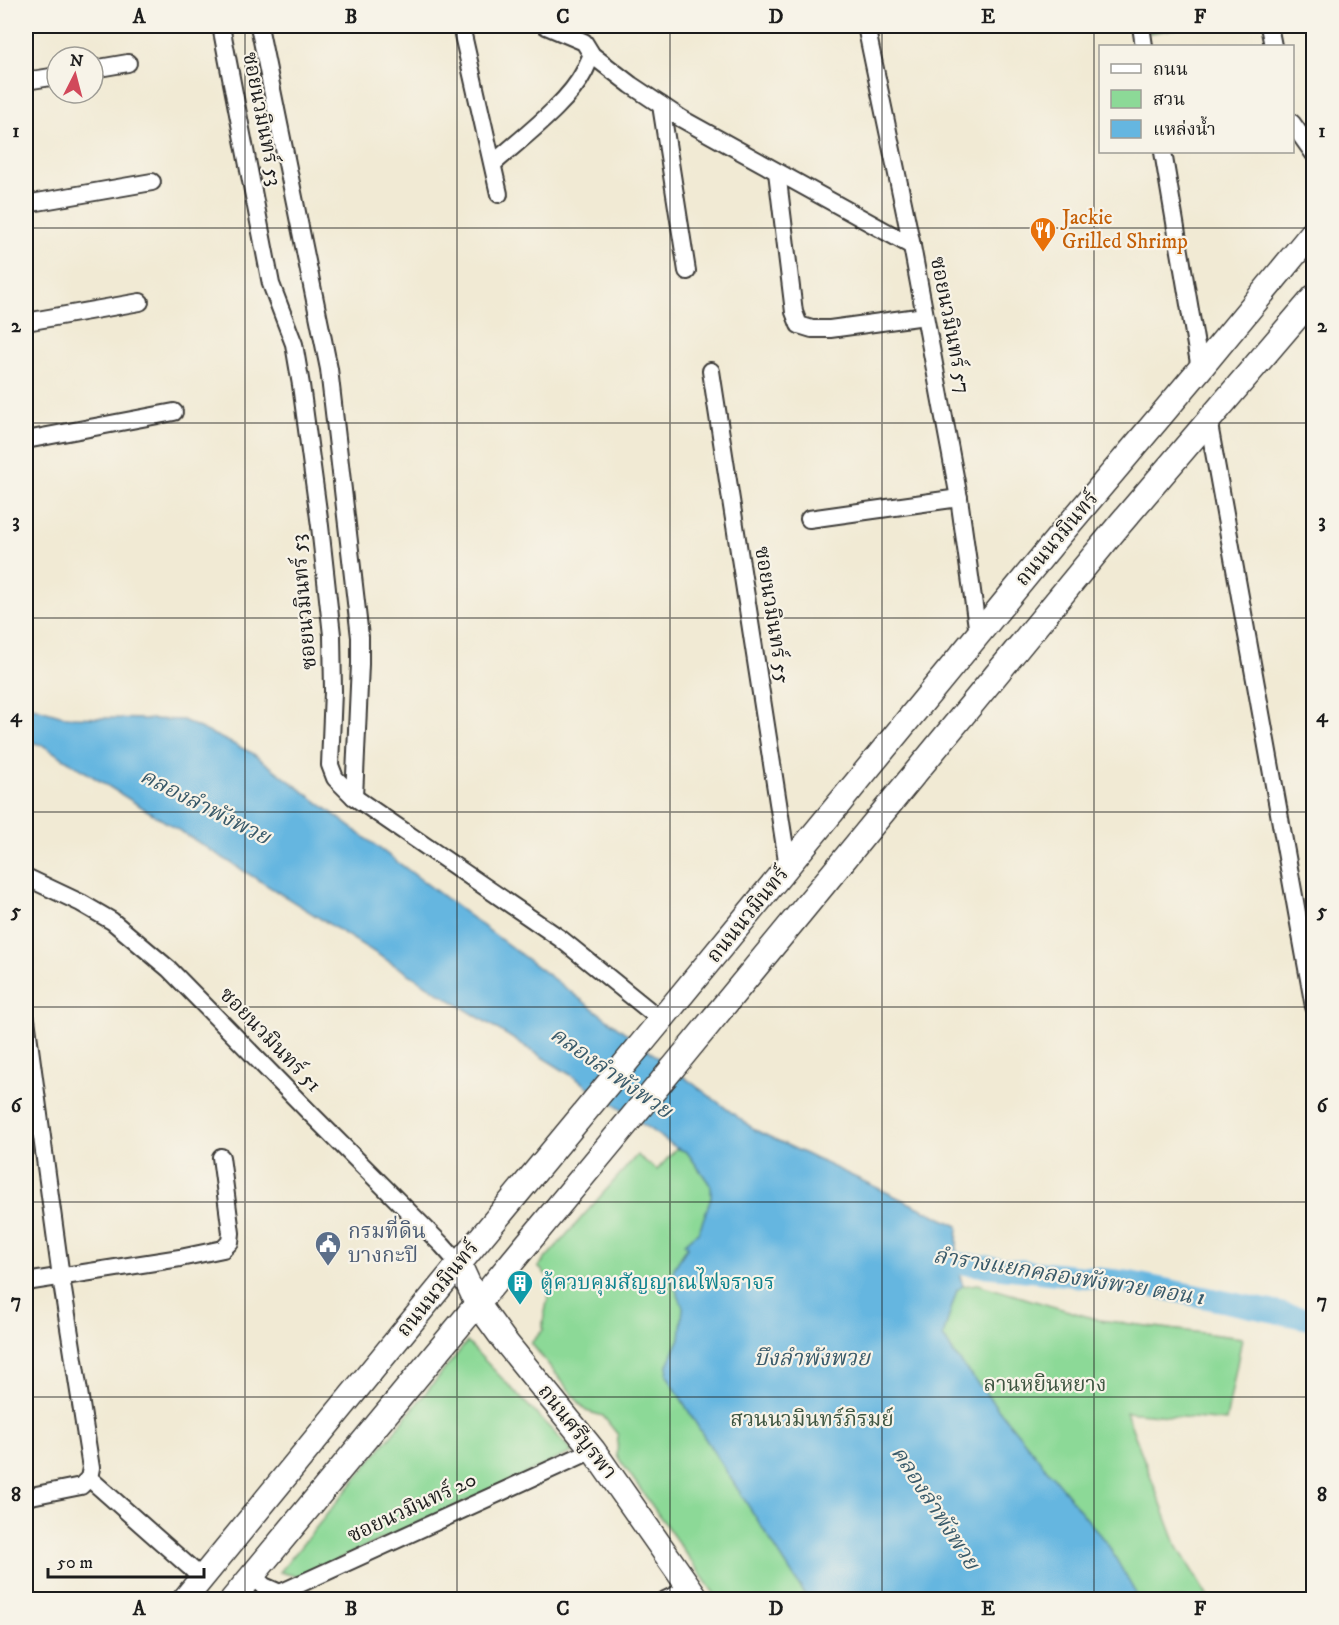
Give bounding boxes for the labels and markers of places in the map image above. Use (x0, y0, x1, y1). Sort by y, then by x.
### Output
place label: Jackie Grilled Shrimp (1060, 205, 1188, 255)
restaurant icon: Jackie Grilled Shrimp (1028, 215, 1058, 253)
place label: กรมที่ดิน บางกะปิ (348, 1215, 426, 1269)
public building icon: กรมที่ดิน บางกะปิ (313, 1229, 343, 1267)
place label: ตู้ควบคุมสัญญาณไฟจราจร (540, 1267, 775, 1296)
building icon: ตู้ควบคุมสัญญาณไฟจราจร (505, 1268, 535, 1306)

